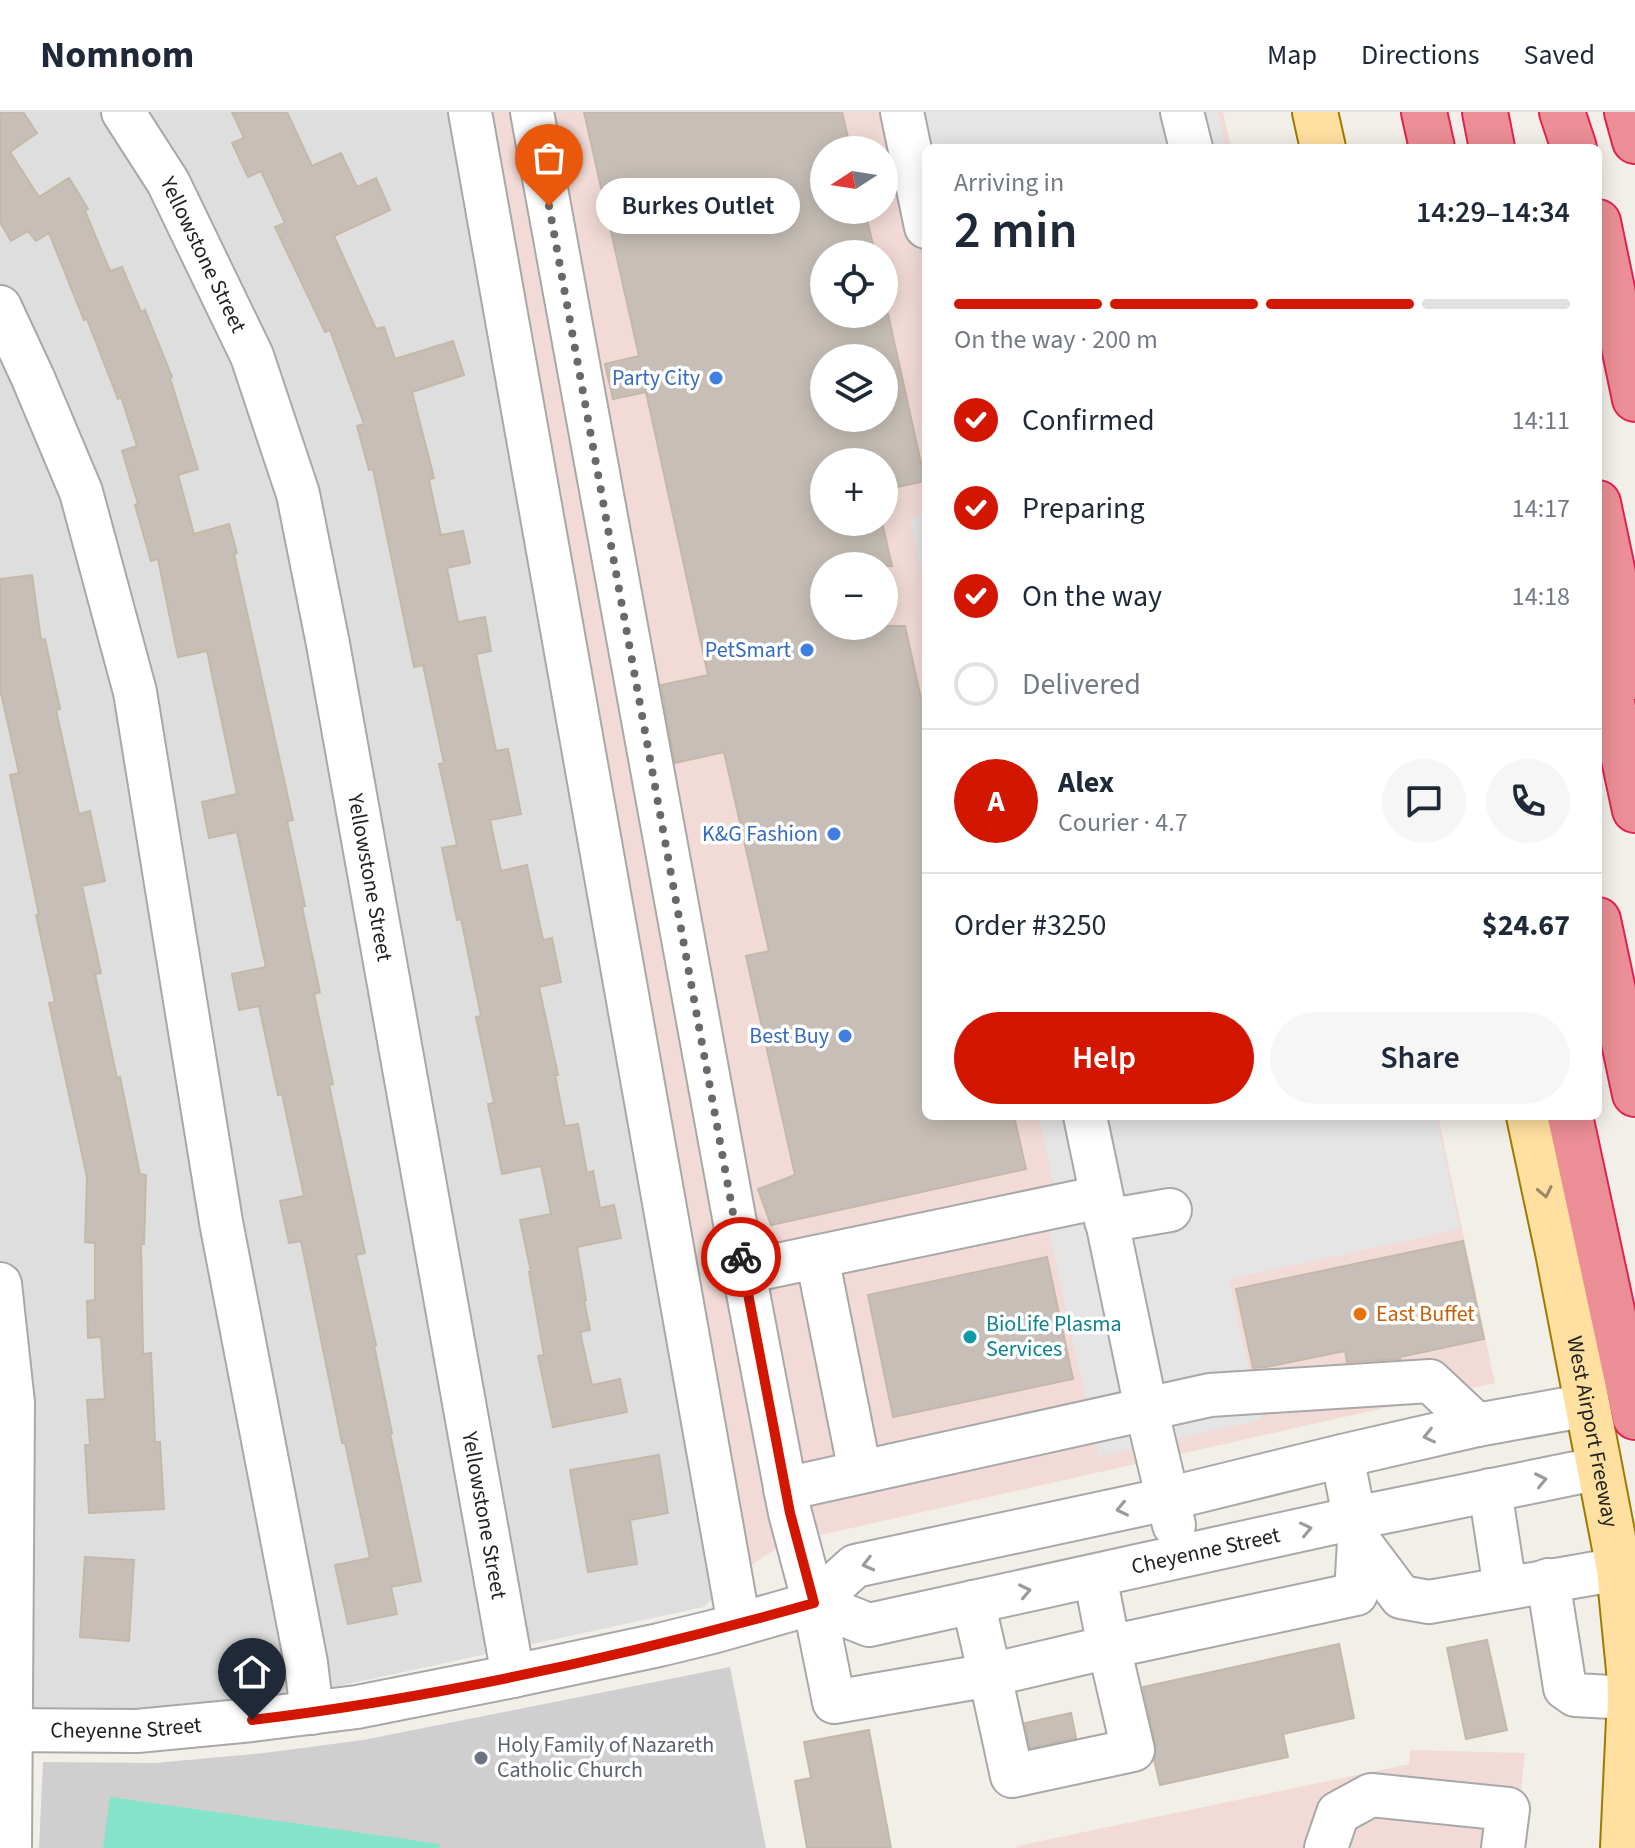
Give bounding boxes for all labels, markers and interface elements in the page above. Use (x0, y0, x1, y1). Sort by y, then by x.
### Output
text: Nomnom (40, 28, 194, 82)
text: Map (1267, 35, 1317, 75)
text: Directions (1361, 35, 1480, 75)
text: Saved (1524, 35, 1595, 75)
pin (515, 124, 583, 206)
icon: bag (527, 136, 571, 180)
north arrow (810, 136, 898, 224)
map controls (810, 136, 898, 640)
text: Arriving in (954, 164, 1064, 201)
street label: Yellowstone Street (151, 170, 255, 339)
callout: Burkes Outlet (597, 178, 801, 234)
text: Burkes Outlet (622, 187, 774, 224)
text: 14:29–14:34 (1416, 191, 1570, 234)
text: 2 min (954, 194, 1078, 268)
button: locate (810, 240, 898, 328)
text: On the way · 200 m (954, 321, 1158, 358)
button: layers (810, 344, 898, 432)
place label: Party City (612, 362, 701, 394)
marker: Party City (707, 369, 725, 387)
icon: check (954, 398, 998, 442)
text: Confirmed (1022, 399, 1155, 442)
text: 14:11 (1512, 402, 1570, 439)
button: + (810, 448, 898, 536)
icon: check (954, 486, 998, 530)
text: Preparing (1022, 487, 1145, 530)
text: 14:17 (1512, 490, 1570, 527)
button: − (810, 552, 898, 640)
icon: check (954, 574, 998, 618)
text: On the way (1022, 575, 1162, 618)
text: 14:18 (1512, 578, 1570, 615)
place label: PetSmart (705, 634, 792, 666)
marker: PetSmart (798, 641, 816, 659)
text: Delivered (1022, 663, 1141, 706)
button: chat (1382, 759, 1466, 843)
button: phone (1486, 759, 1570, 843)
text: Alex (1058, 761, 1114, 804)
text: A (987, 780, 1005, 823)
street label: Yellowstone Street (339, 790, 401, 964)
text: Courier · 4.7 (1058, 804, 1188, 841)
place label: K&G Fashion (702, 818, 818, 850)
marker: K&G Fashion (825, 825, 843, 843)
text: Order #3250 (954, 904, 1107, 947)
text: $24.67 (1482, 904, 1570, 947)
button: Help (954, 1012, 1254, 1104)
button: Share (1270, 1012, 1570, 1104)
place label: Best Buy (749, 1020, 830, 1052)
marker: Best Buy (836, 1027, 854, 1045)
one-way arrow (1536, 1186, 1553, 1199)
courier (701, 1217, 781, 1297)
icon: bike (719, 1235, 763, 1279)
place label: East Buffet (1376, 1298, 1475, 1330)
marker: East Buffet (1351, 1305, 1369, 1323)
place label: BioLife Plasma Services (986, 1308, 1122, 1365)
marker: BioLife Plasma Services (961, 1328, 979, 1346)
street label: West Airport Freeway (1559, 1333, 1627, 1531)
one-way arrow (1423, 1427, 1436, 1444)
street label: Yellowstone Street (453, 1428, 515, 1602)
one-way arrow (1533, 1472, 1547, 1489)
one-way arrow (1115, 1500, 1129, 1517)
street label: Cheyenne Street (1128, 1519, 1284, 1583)
one-way arrow (1299, 1521, 1312, 1538)
one-way arrow (861, 1554, 875, 1571)
one-way arrow (1017, 1583, 1031, 1600)
pin (218, 1638, 286, 1720)
icon: home (230, 1650, 274, 1694)
street label: Cheyenne Street (50, 1709, 203, 1747)
place label: Holy Family of Nazareth Catholic Church (497, 1729, 714, 1786)
marker: Holy Family of Nazareth Catholic Church (472, 1749, 490, 1767)

